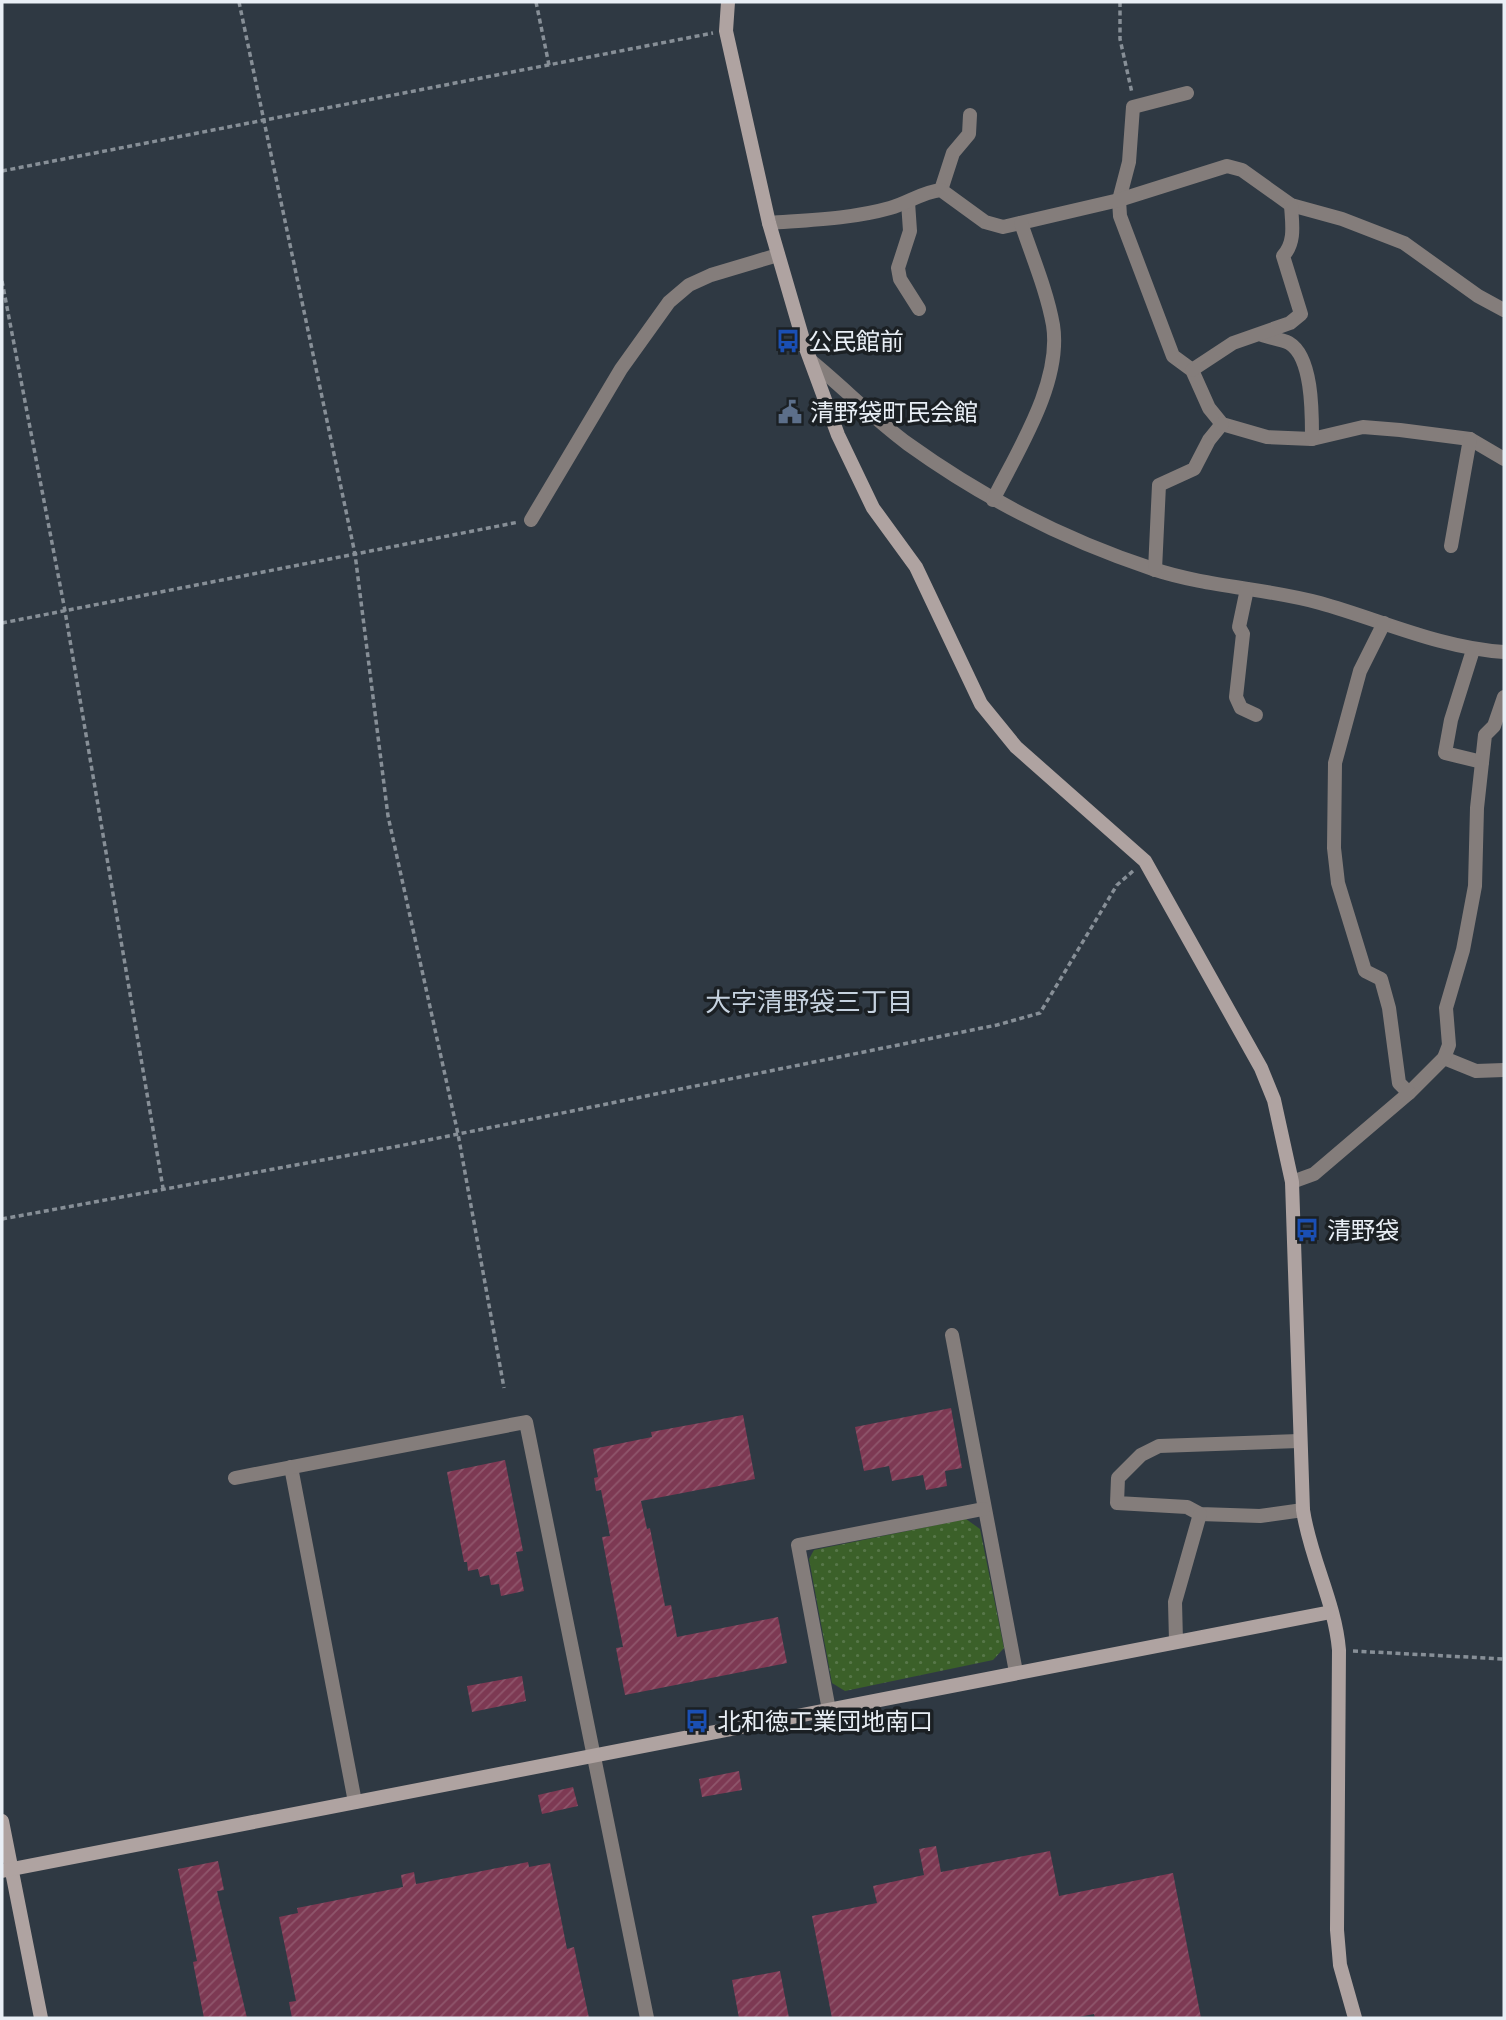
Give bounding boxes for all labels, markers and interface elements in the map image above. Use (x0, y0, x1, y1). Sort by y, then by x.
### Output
bus stop icon: 公民館前 (774, 327, 802, 355)
place label: 公民館前 (808, 328, 904, 355)
public building icon: 清野袋町民会館 (776, 398, 804, 426)
place label: 清野袋町民会館 (810, 399, 978, 426)
district label: 大字清野袋三丁目 (705, 987, 913, 1016)
bus stop icon: 清野袋 (1293, 1216, 1321, 1244)
place label: 清野袋 (1327, 1217, 1399, 1244)
bus stop icon: 北和徳工業団地南口 (683, 1707, 711, 1735)
place label: 北和徳工業団地南口 (717, 1708, 933, 1735)

